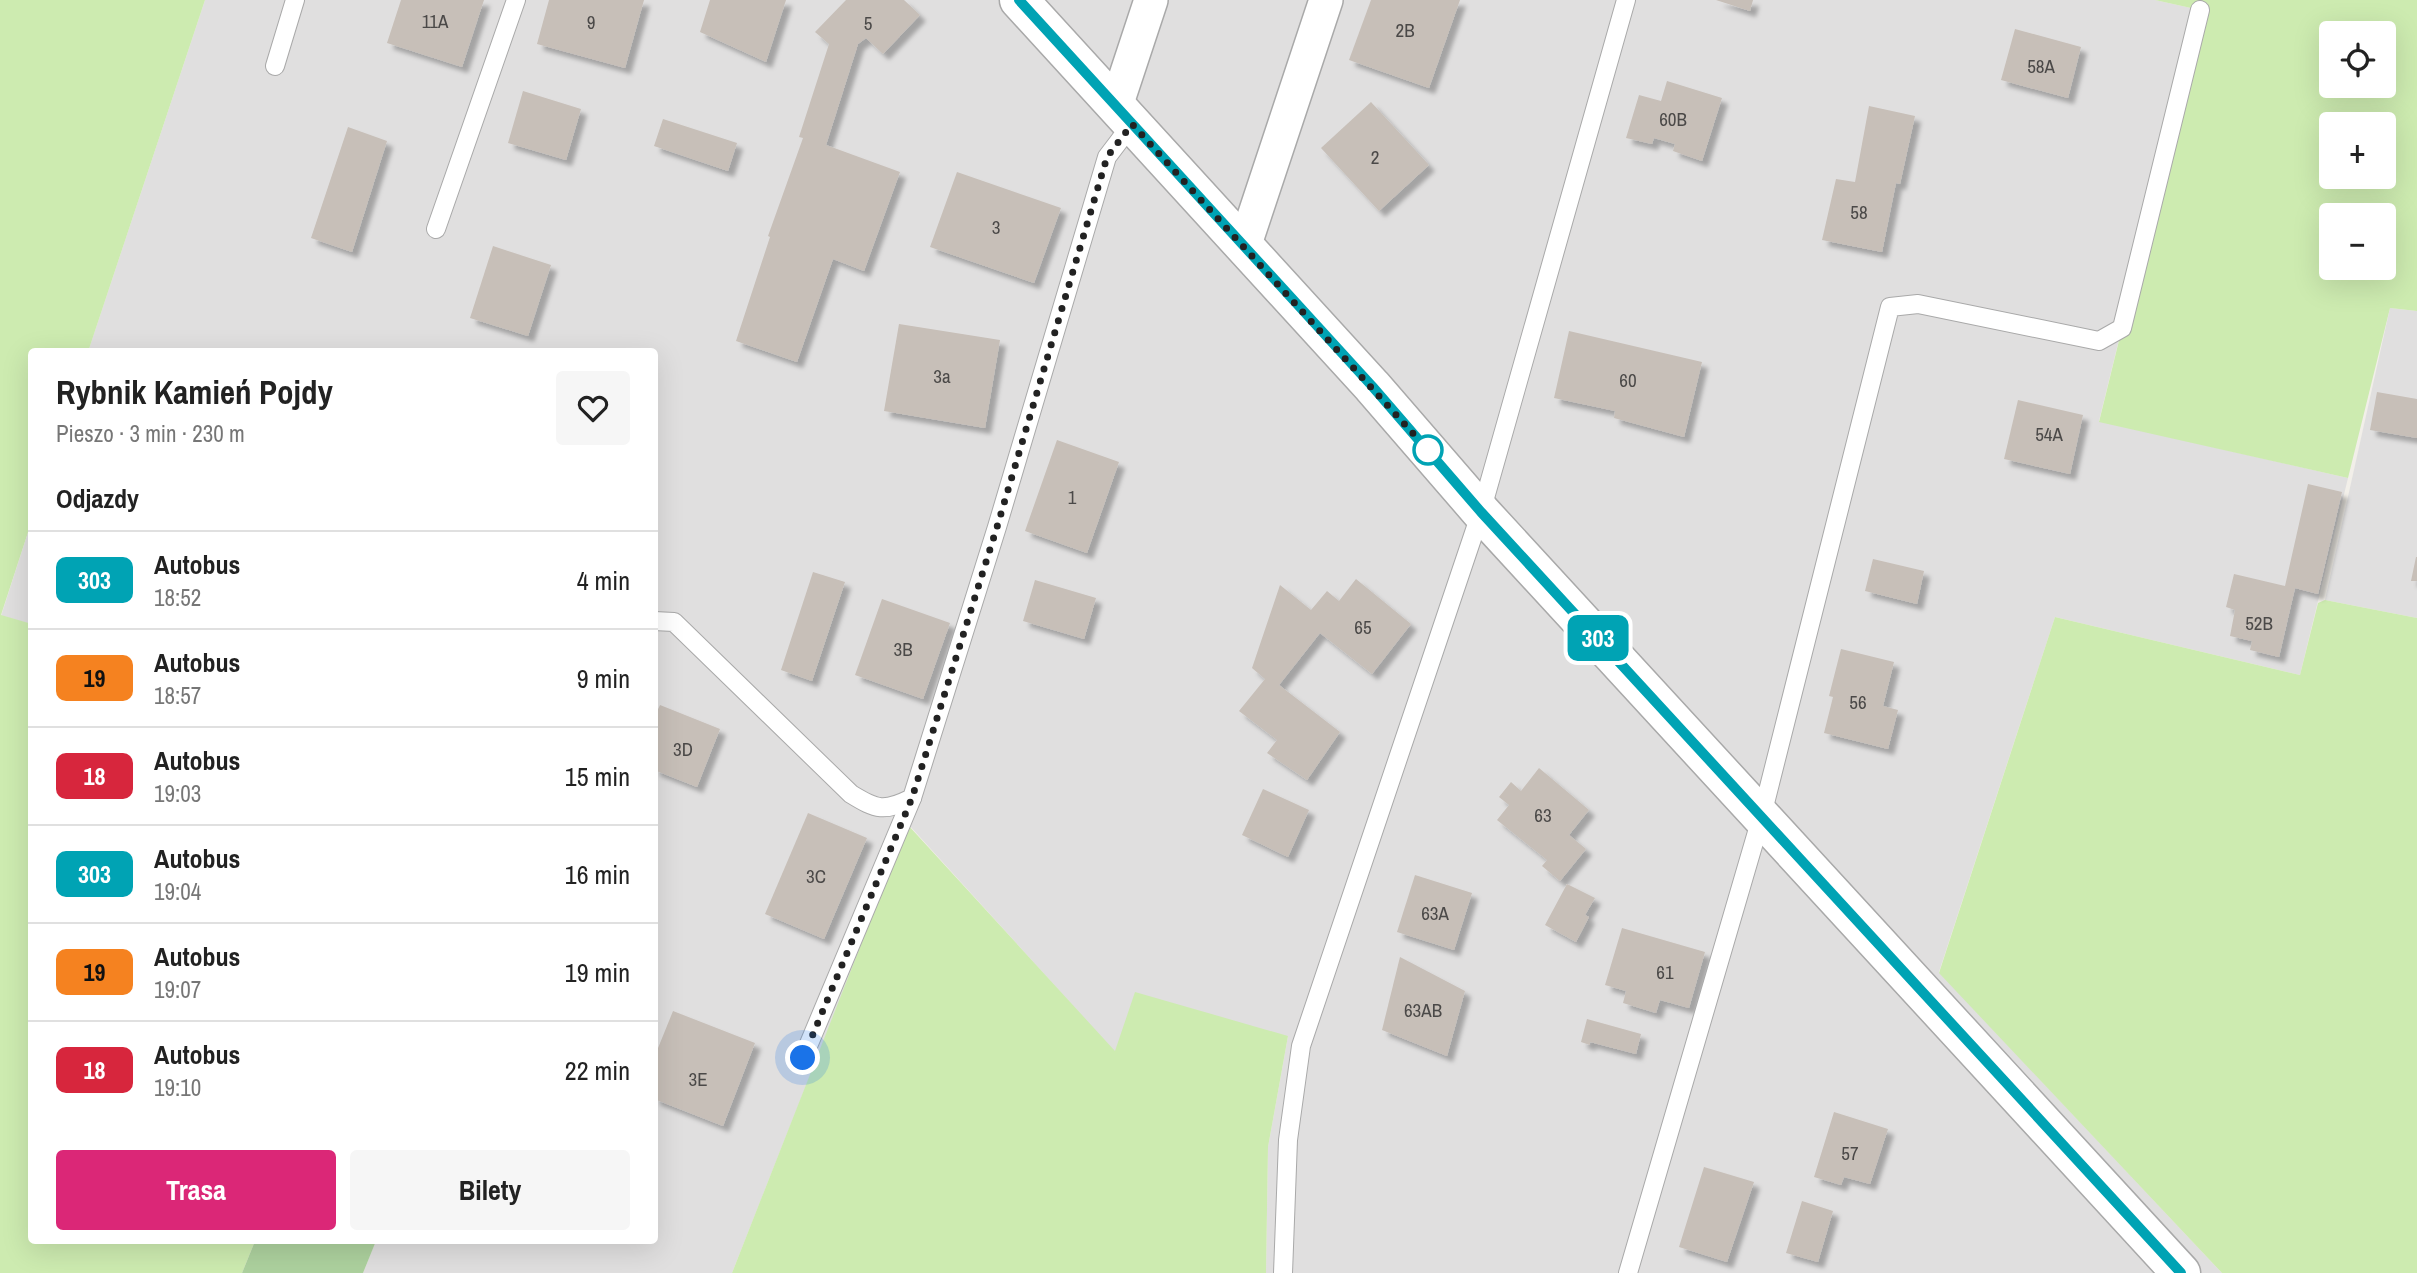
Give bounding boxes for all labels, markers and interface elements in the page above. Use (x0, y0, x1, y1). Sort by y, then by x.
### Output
house number: 11A (422, 8, 449, 34)
house number: 9 (587, 9, 595, 35)
house number: 5 (864, 10, 873, 36)
house number: 2B (1395, 17, 1415, 43)
map controls (2319, 21, 2396, 280)
button: locate (2319, 21, 2396, 98)
house number: 58A (2027, 53, 2055, 79)
house number: 60B (1659, 106, 1687, 132)
button: + (2319, 112, 2396, 189)
house number: 2 (1371, 144, 1379, 170)
house number: 58 (1850, 199, 1868, 225)
button: − (2319, 203, 2396, 280)
house number: 3 (992, 214, 1000, 240)
house number: 3a (933, 363, 951, 389)
house number: 60 (1619, 367, 1637, 393)
text: Rybnik Kamień Pojdy (56, 370, 333, 414)
button: heart (556, 371, 630, 445)
text: Pieszo · 3 min · 230 m (56, 418, 245, 449)
house number: 54A (2035, 421, 2063, 447)
unlabelled marker (1413, 435, 1443, 465)
text: Odjazdy (56, 481, 139, 516)
house number: 1 (1068, 484, 1077, 510)
text: Autobus (154, 547, 240, 582)
text: 4 min (577, 563, 630, 598)
text: 303 (78, 564, 111, 596)
text: 18:52 (154, 582, 201, 613)
house number: 52B (2245, 610, 2273, 636)
house number: 65 (1354, 614, 1372, 640)
line badge: 303 (1558, 615, 1638, 661)
text: 303 (1582, 622, 1614, 654)
house number: 3B (893, 636, 913, 662)
text: Autobus (154, 645, 240, 680)
text: 9 min (577, 661, 630, 696)
text: 19 (84, 662, 105, 694)
text: 18:57 (154, 680, 201, 711)
house number: 56 (1849, 689, 1867, 715)
house number: 3D (673, 736, 693, 762)
text: Autobus (154, 743, 240, 778)
text: 15 min (565, 759, 630, 794)
text: 18 (84, 760, 105, 792)
text: 19:03 (154, 778, 201, 809)
house number: 63 (1534, 802, 1552, 828)
text: Autobus (154, 841, 240, 876)
text: 16 min (565, 857, 630, 892)
text: 303 (78, 858, 111, 890)
house number: 3C (806, 863, 826, 889)
text: 19:04 (154, 876, 201, 907)
house number: 63A (1421, 900, 1449, 926)
text: Autobus (154, 939, 240, 974)
text: 19 min (565, 955, 630, 990)
text: 19 (84, 956, 105, 988)
house number: 61 (1656, 959, 1674, 985)
text: 19:07 (154, 974, 201, 1005)
house number: 63AB (1404, 997, 1442, 1023)
text: Autobus (154, 1037, 240, 1072)
your location (785, 1040, 820, 1075)
text: 22 min (565, 1053, 630, 1088)
text: 18 (84, 1054, 105, 1086)
house number: 3E (688, 1066, 708, 1092)
text: 19:10 (154, 1072, 201, 1103)
house number: 57 (1841, 1140, 1859, 1166)
button: Trasa (56, 1150, 336, 1230)
button: Bilety (350, 1150, 630, 1230)

